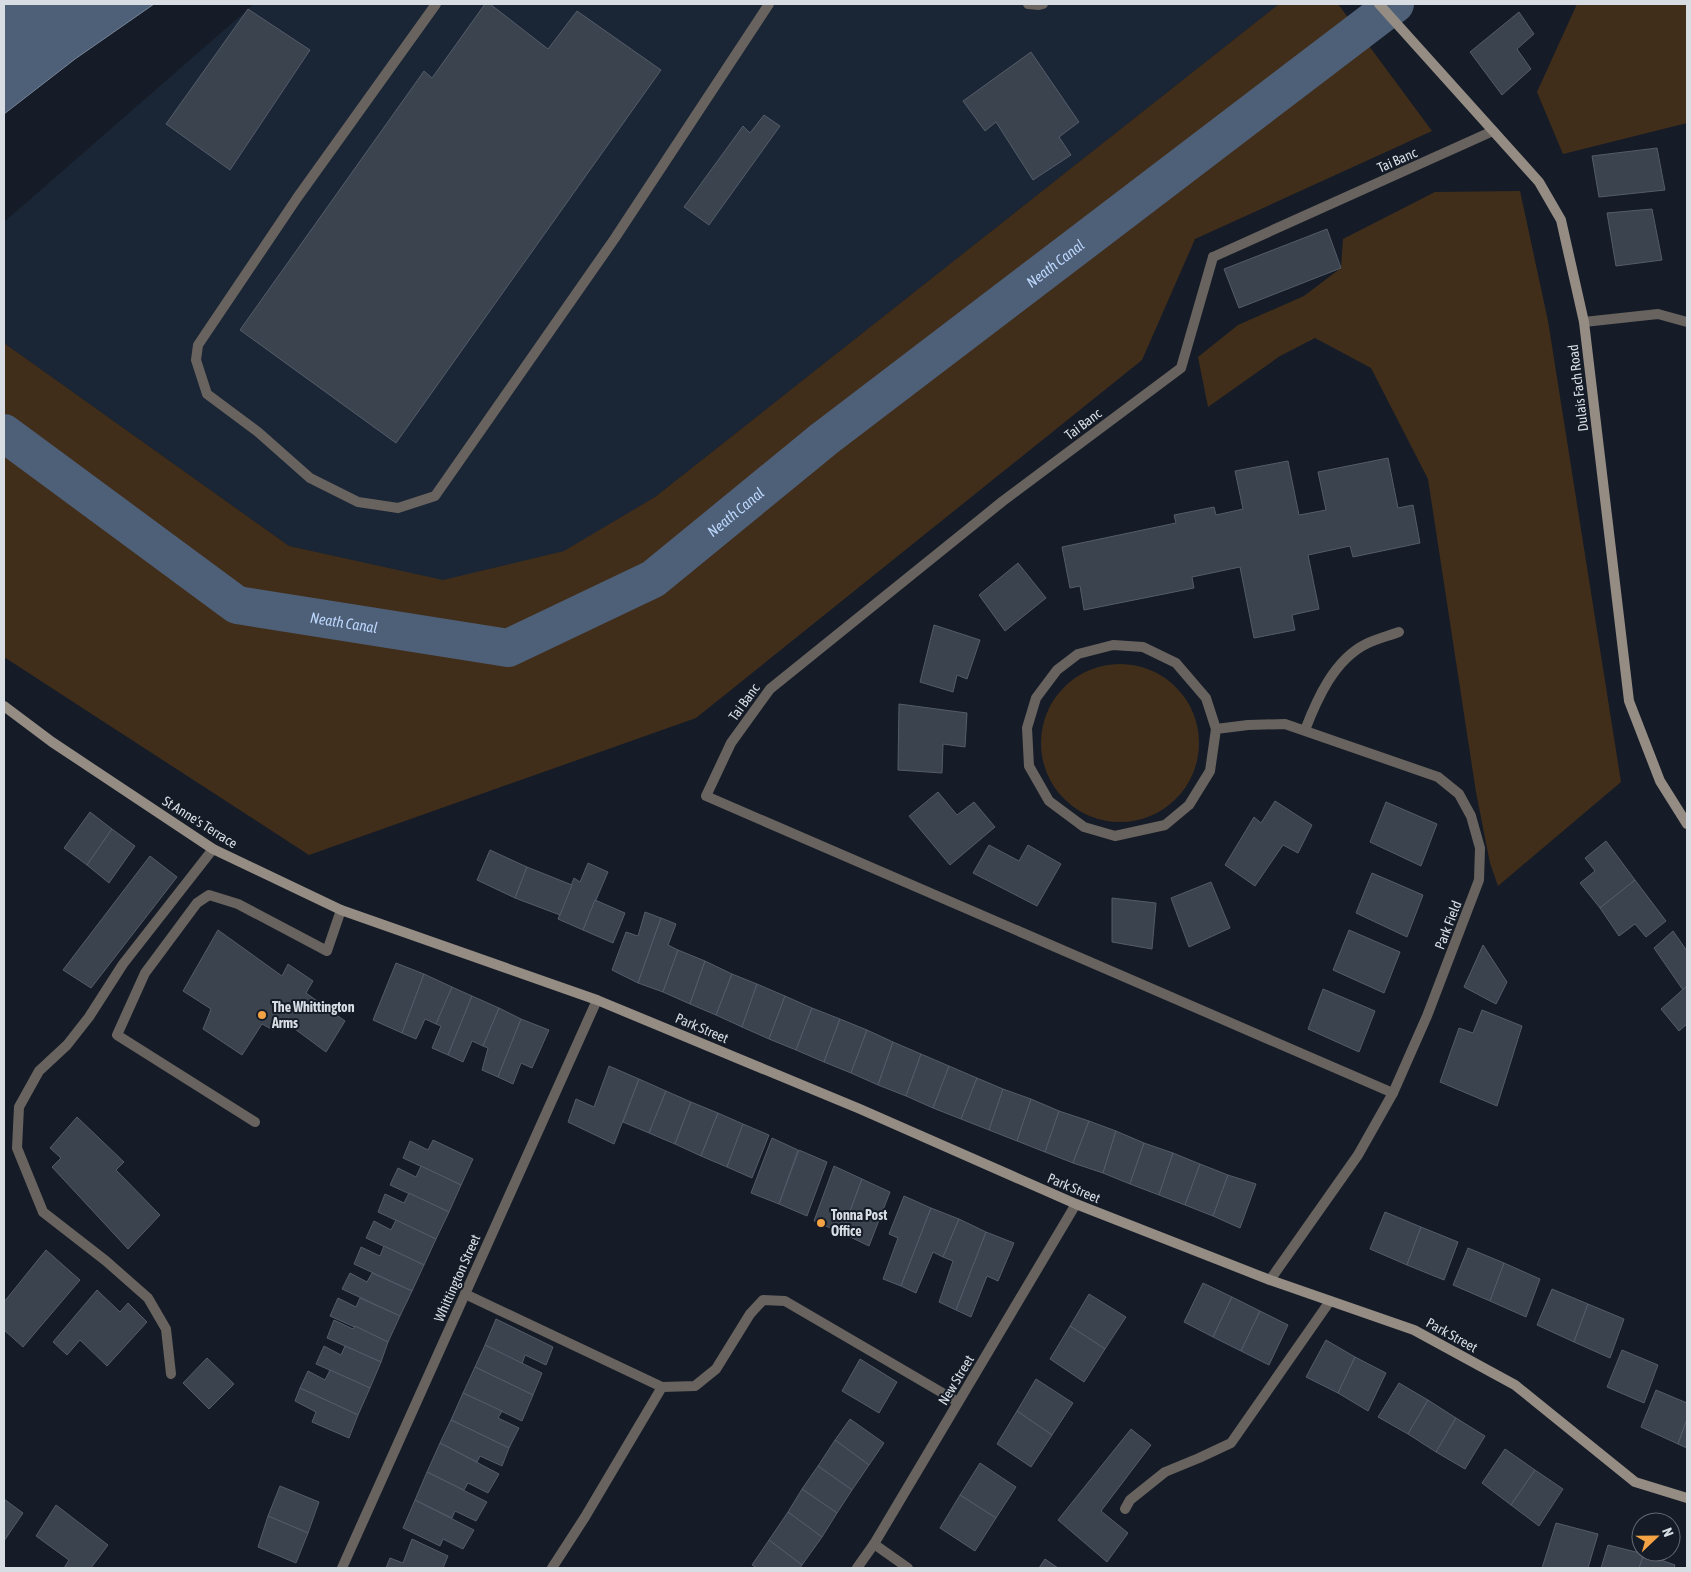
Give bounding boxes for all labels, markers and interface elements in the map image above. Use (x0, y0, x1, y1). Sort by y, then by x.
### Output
street label: Tai Banc (1375, 144, 1420, 176)
water label: Neath Canal (1023, 236, 1087, 290)
street label: Dulais Fach Road (1565, 344, 1591, 432)
street label: Tai Banc (1061, 405, 1105, 443)
water label: Neath Canal (704, 483, 767, 540)
water label: Neath Canal (309, 608, 379, 636)
street label: Tai Banc (725, 680, 763, 724)
street label: St Anne's Terrace (160, 793, 240, 851)
street label: Park Field (1431, 898, 1465, 952)
place label: The Whittington Arms (271, 999, 355, 1031)
marker: The Whittington Arms (256, 1009, 268, 1021)
street label: Park Street (673, 1010, 731, 1046)
street label: Park Street (1045, 1170, 1103, 1206)
place label: Tonna Post Office (831, 1207, 887, 1239)
marker: Tonna Post Office (815, 1217, 827, 1229)
street label: Whittington Street (431, 1232, 483, 1324)
street label: Park Street (1424, 1314, 1480, 1356)
street label: New Street (935, 1352, 977, 1408)
north arrow (1631, 1512, 1681, 1562)
text: N (1659, 1525, 1677, 1539)

